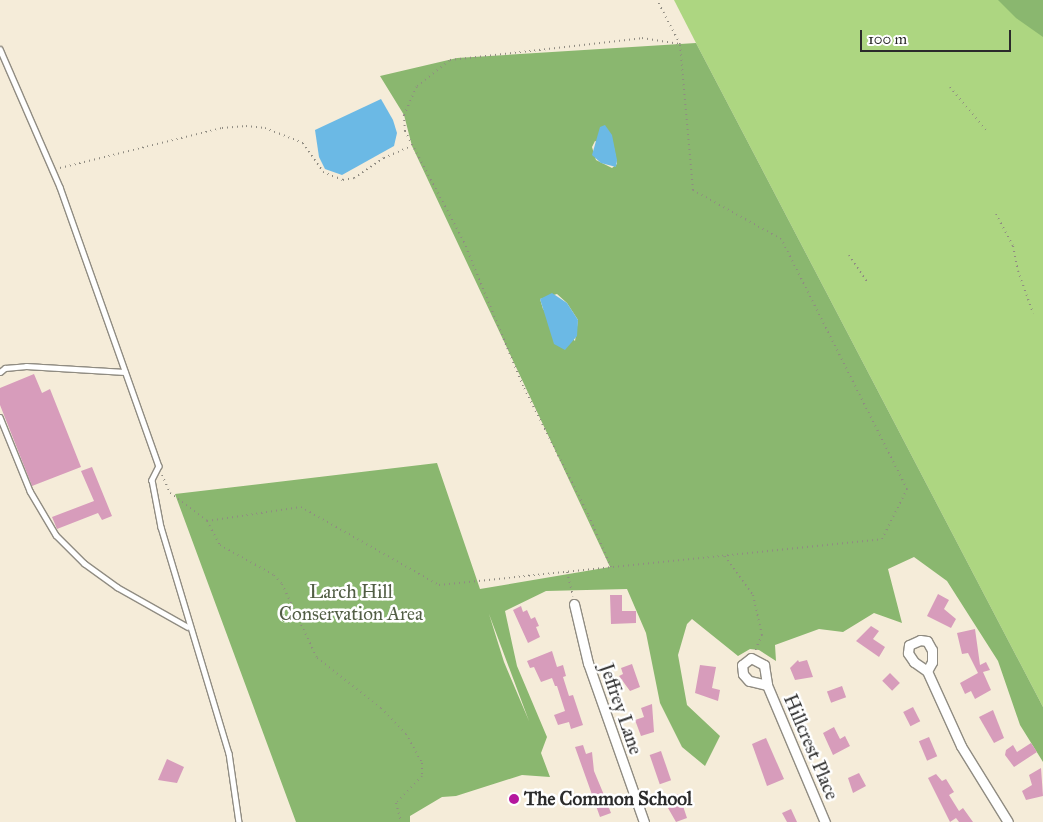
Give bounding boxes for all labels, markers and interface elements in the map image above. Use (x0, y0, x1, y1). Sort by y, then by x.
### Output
scale bar (863, 20, 1014, 52)
text: 100 m (868, 30, 907, 48)
park label: Larch Hill Conservation Area (279, 581, 423, 625)
street label: Jeffrey Lane (595, 661, 647, 757)
street label: Hillcrest Place (779, 691, 843, 803)
place label: The Common School (524, 788, 692, 810)
marker: The Common School (508, 793, 520, 805)

